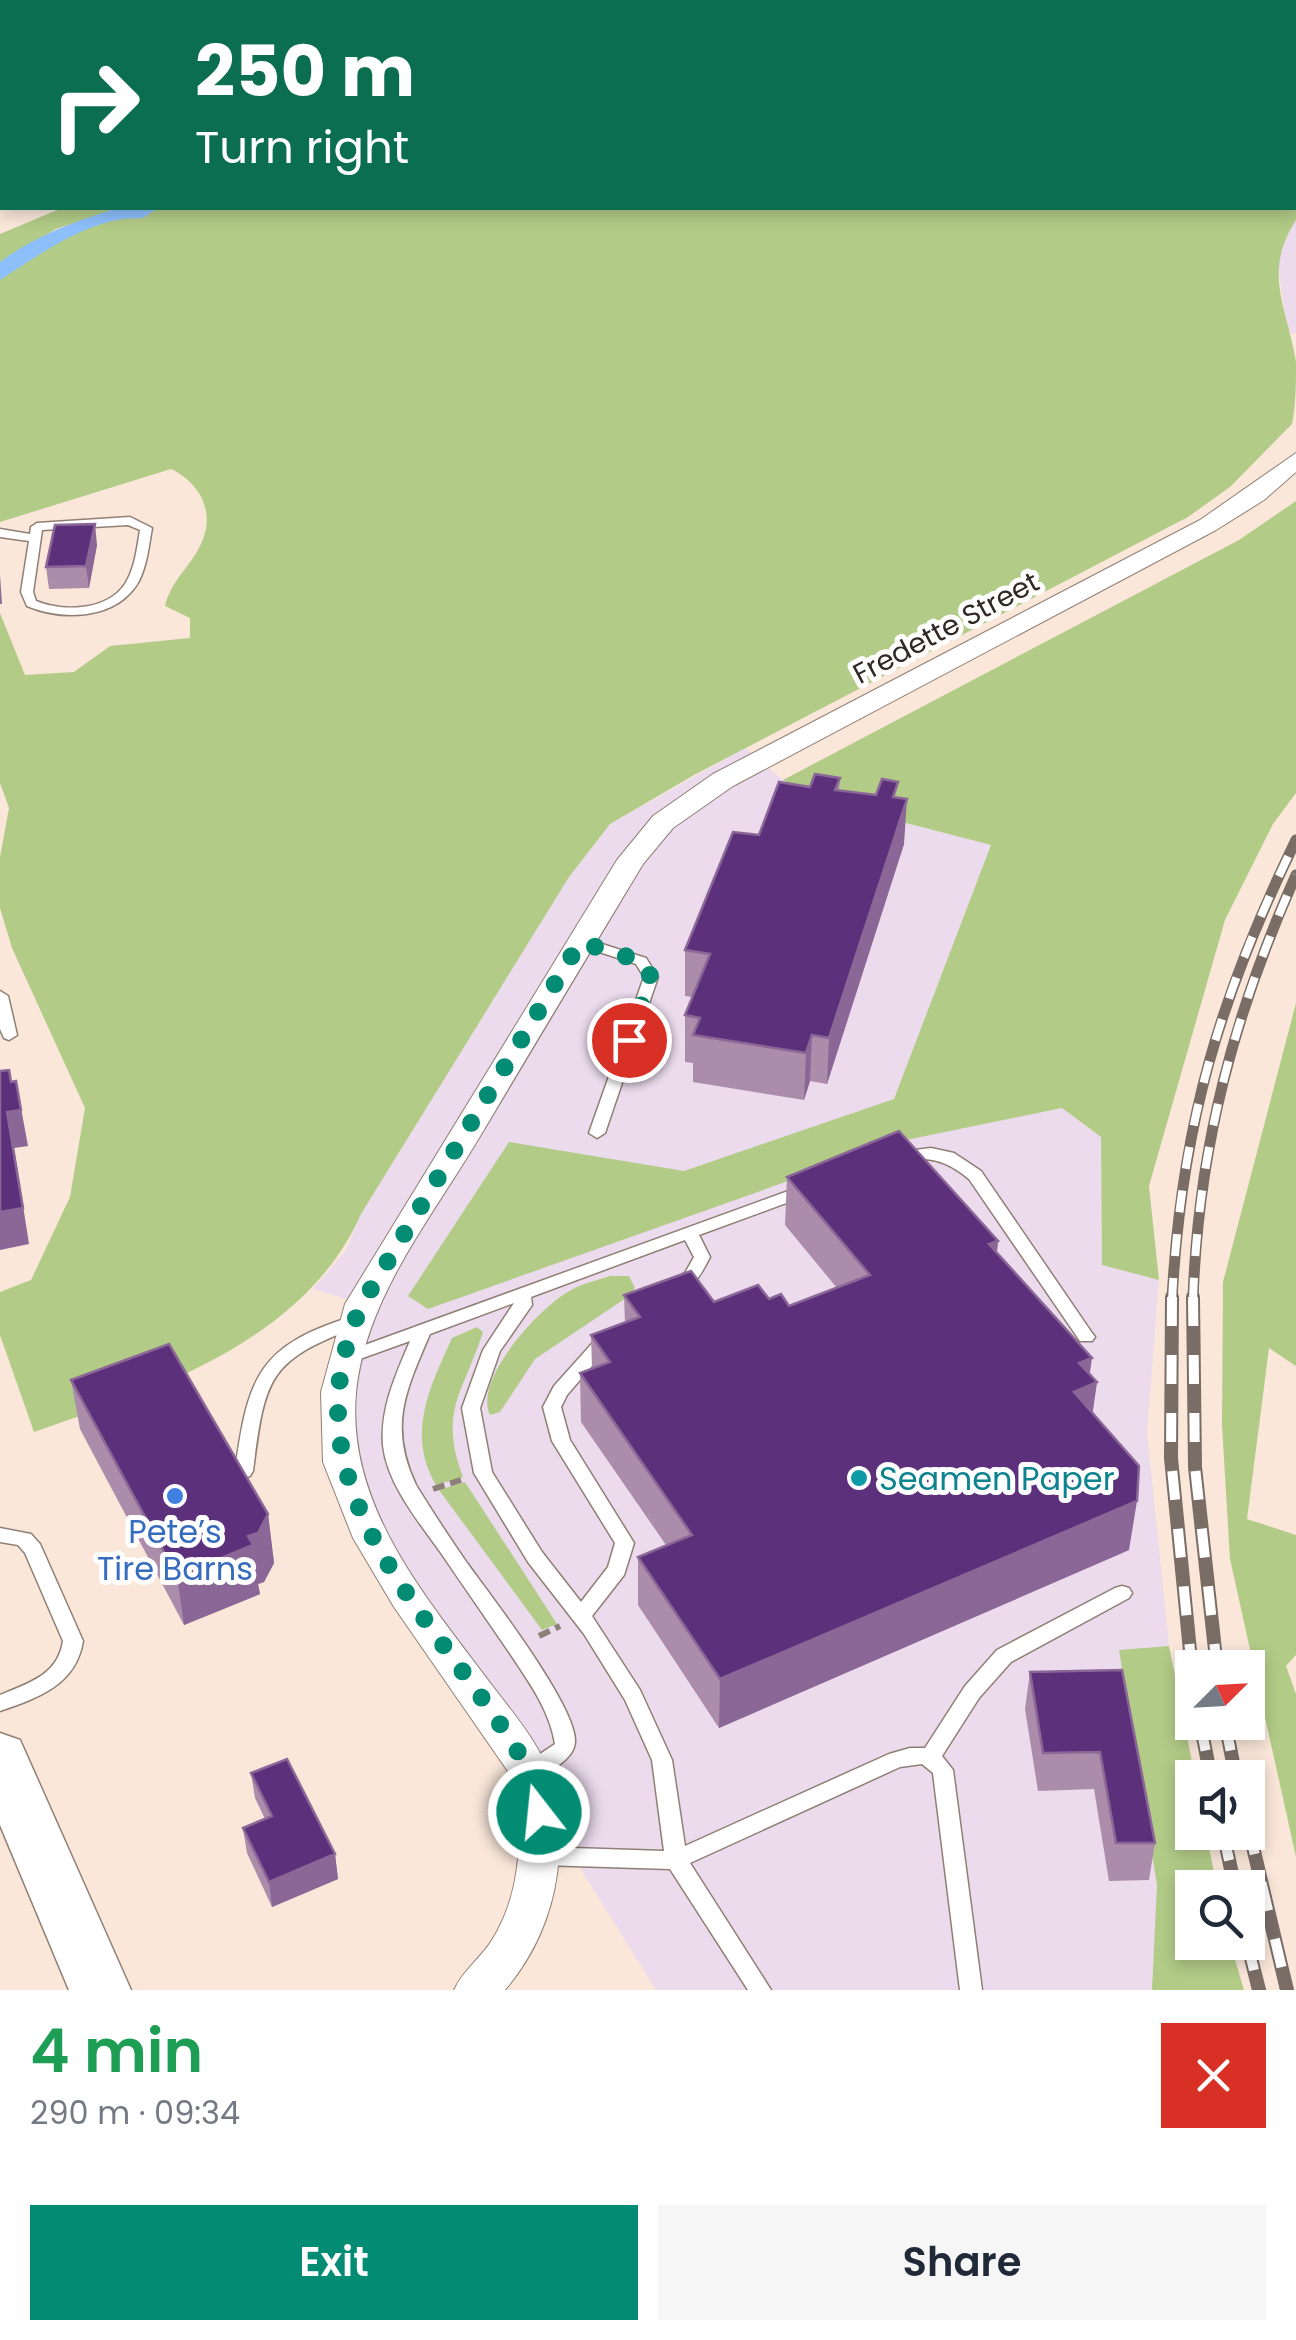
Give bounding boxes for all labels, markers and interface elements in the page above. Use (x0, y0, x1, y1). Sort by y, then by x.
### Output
text: 250 m (195, 22, 415, 121)
icon: right (30, 40, 160, 170)
text: Turn right (195, 116, 409, 179)
street label: Fredette Street (846, 563, 1046, 693)
pin (587, 998, 672, 1083)
icon: arrive (602, 1013, 657, 1068)
place label: Seamen Paper (879, 1456, 1115, 1501)
marker: Seamen Paper (848, 1467, 870, 1489)
marker: Pete’s Tire Barns (164, 1485, 186, 1507)
place label: Pete’s Tire Barns (97, 1509, 253, 1591)
north arrow (1175, 1650, 1265, 1740)
map controls (1175, 1650, 1265, 1960)
position arrow (487, 1760, 591, 1864)
button: sound (1175, 1760, 1265, 1850)
button: search (1175, 1870, 1265, 1960)
text: 4 min (30, 2009, 203, 2093)
button: close (1161, 2023, 1266, 2128)
text: 290 m · 09:34 (30, 2090, 240, 2135)
button: Exit (30, 2205, 638, 2320)
button: Share (658, 2205, 1266, 2320)

